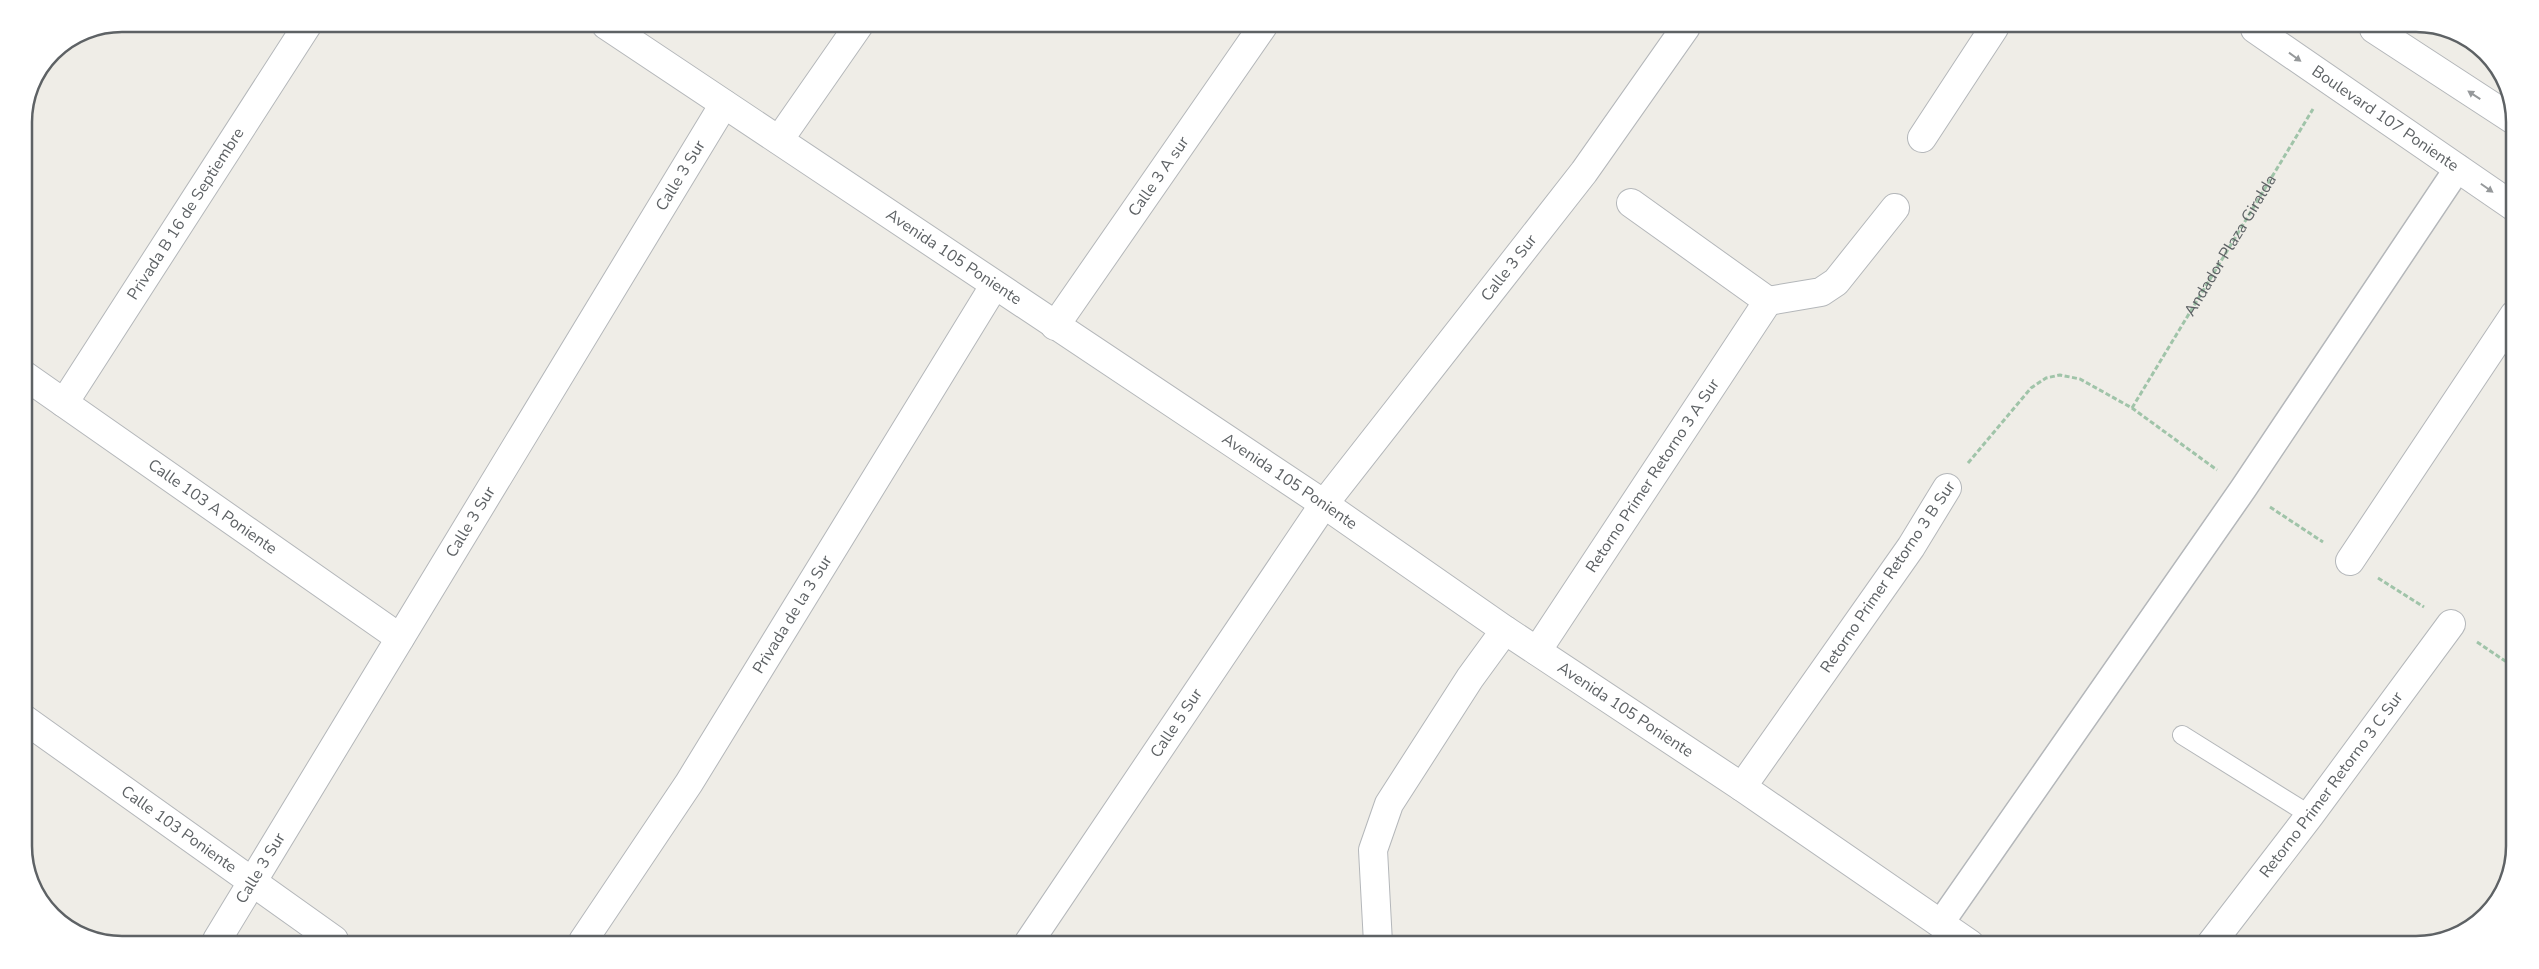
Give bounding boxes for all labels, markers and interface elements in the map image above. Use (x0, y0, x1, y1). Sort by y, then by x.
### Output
one-way arrow (2288, 52, 2302, 62)
street label: Boulevard 107 Poniente (2307, 60, 2463, 177)
one-way arrow (2467, 90, 2481, 99)
street label: Privada B 16 de Septiembre (122, 123, 249, 304)
street label: Calle 3 A sur (1123, 132, 1194, 221)
street label: Calle 3 Sur (651, 136, 711, 215)
street label: Andador Plaza Giralda (2179, 170, 2282, 320)
one-way arrow (2480, 183, 2494, 193)
street label: Avenida 105 Poniente (882, 204, 1026, 310)
street label: Calle 3 Sur (1476, 230, 1542, 306)
street label: Retorno Primer Retorno 3 A Sur (1581, 374, 1725, 577)
street label: Avenida 105 Poniente (1218, 428, 1362, 535)
street label: Calle 103 A Poniente (143, 454, 281, 560)
street label: Retorno Primer Retorno 3 B Sur (1815, 476, 1961, 677)
street label: Calle 3 Sur (441, 482, 501, 562)
street label: Privada de la 3 Sur (748, 551, 837, 678)
street label: Avenida 105 Poniente (1553, 657, 1698, 763)
street label: Calle 5 Sur (1145, 684, 1208, 762)
street label: Retorno Primer Retorno 3 C Sur (2255, 687, 2409, 883)
street label: Calle 103 Poniente (116, 781, 241, 878)
street label: Calle 3 Sur (231, 828, 291, 908)

